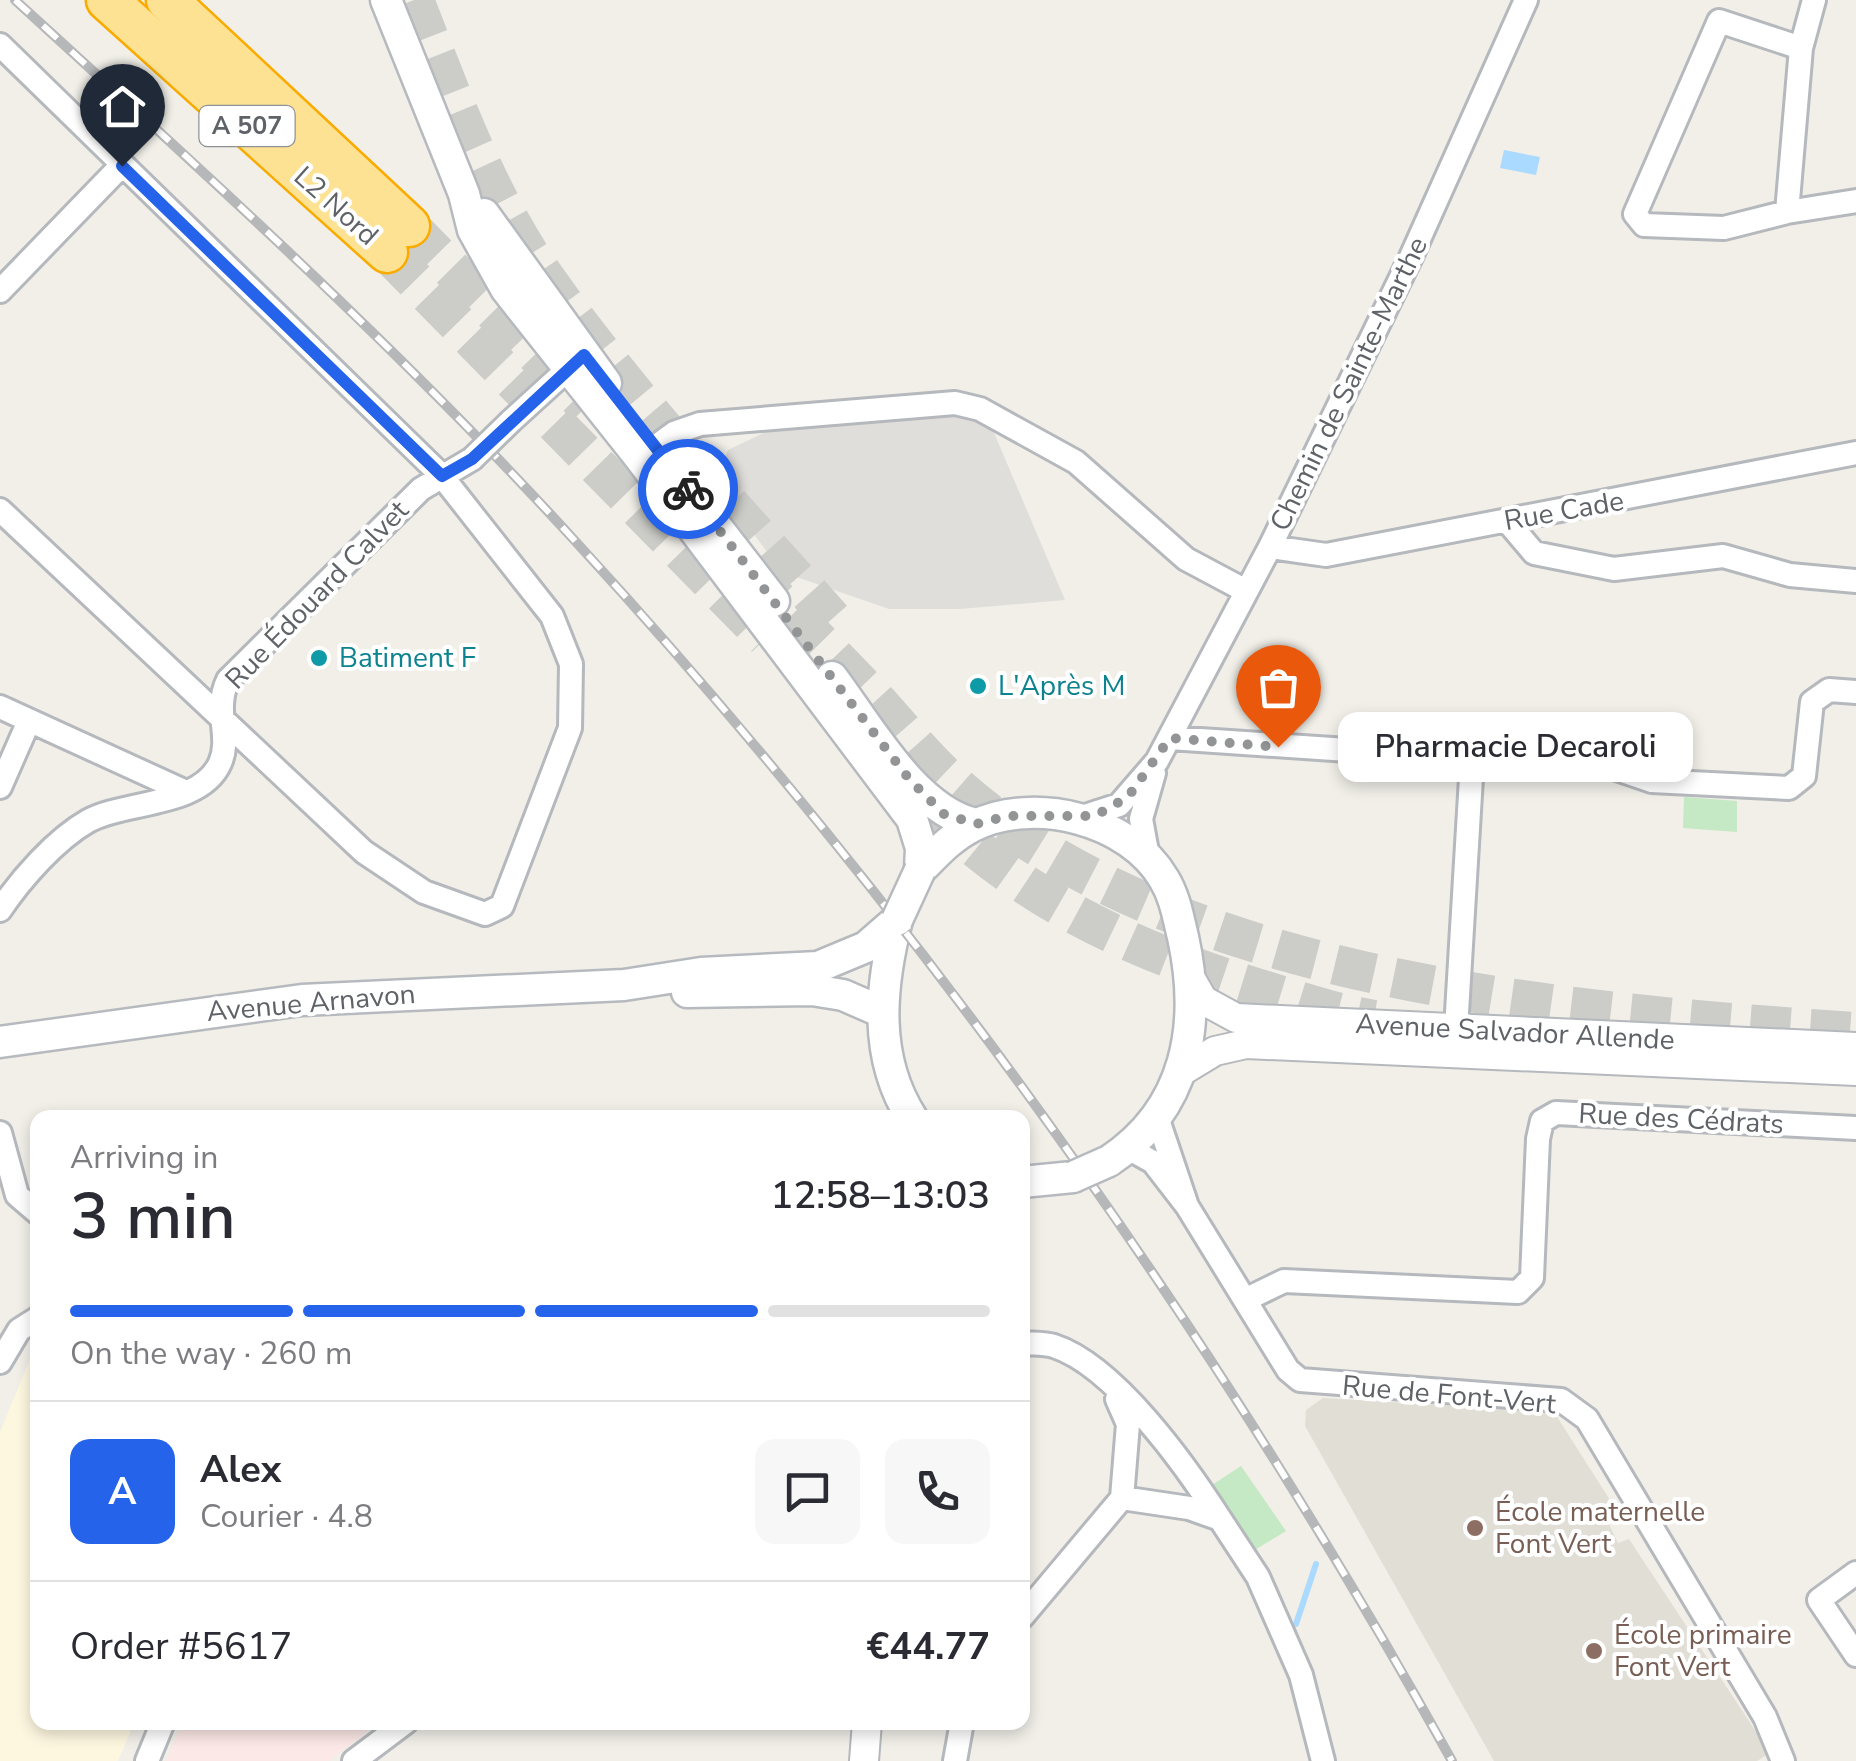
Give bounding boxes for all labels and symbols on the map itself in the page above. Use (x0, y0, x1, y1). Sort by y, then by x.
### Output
pin (80, 64, 165, 167)
road number: A 507 (200, 106, 294, 146)
street label: L2 Nord (286, 158, 386, 254)
street label: Chemin de Sainte-Marthe (1261, 231, 1437, 537)
courier (638, 439, 738, 539)
street label: Rue Cade (1501, 482, 1627, 540)
street label: Rue Édouard Calvet (217, 492, 417, 698)
place label: Batiment F (339, 639, 476, 677)
pin (1236, 645, 1321, 748)
marker: Batiment F (308, 647, 330, 669)
place label: L'Après M (998, 667, 1125, 705)
marker: L'Après M (967, 675, 989, 697)
callout: Pharmacie Decaroli (1338, 712, 1693, 782)
street label: Avenue Arnavon (205, 975, 417, 1031)
street label: Avenue Salvador Allende (1354, 1005, 1676, 1059)
street label: Rue des Cédrats (1577, 1095, 1785, 1143)
street label: Rue de Font-Vert (1341, 1367, 1558, 1423)
place label: École maternelle Font Vert (1495, 1493, 1705, 1563)
marker: École maternelle Font Vert (1464, 1517, 1486, 1539)
place label: École primaire Font Vert (1614, 1616, 1792, 1686)
marker: École primaire Font Vert (1583, 1640, 1605, 1662)

